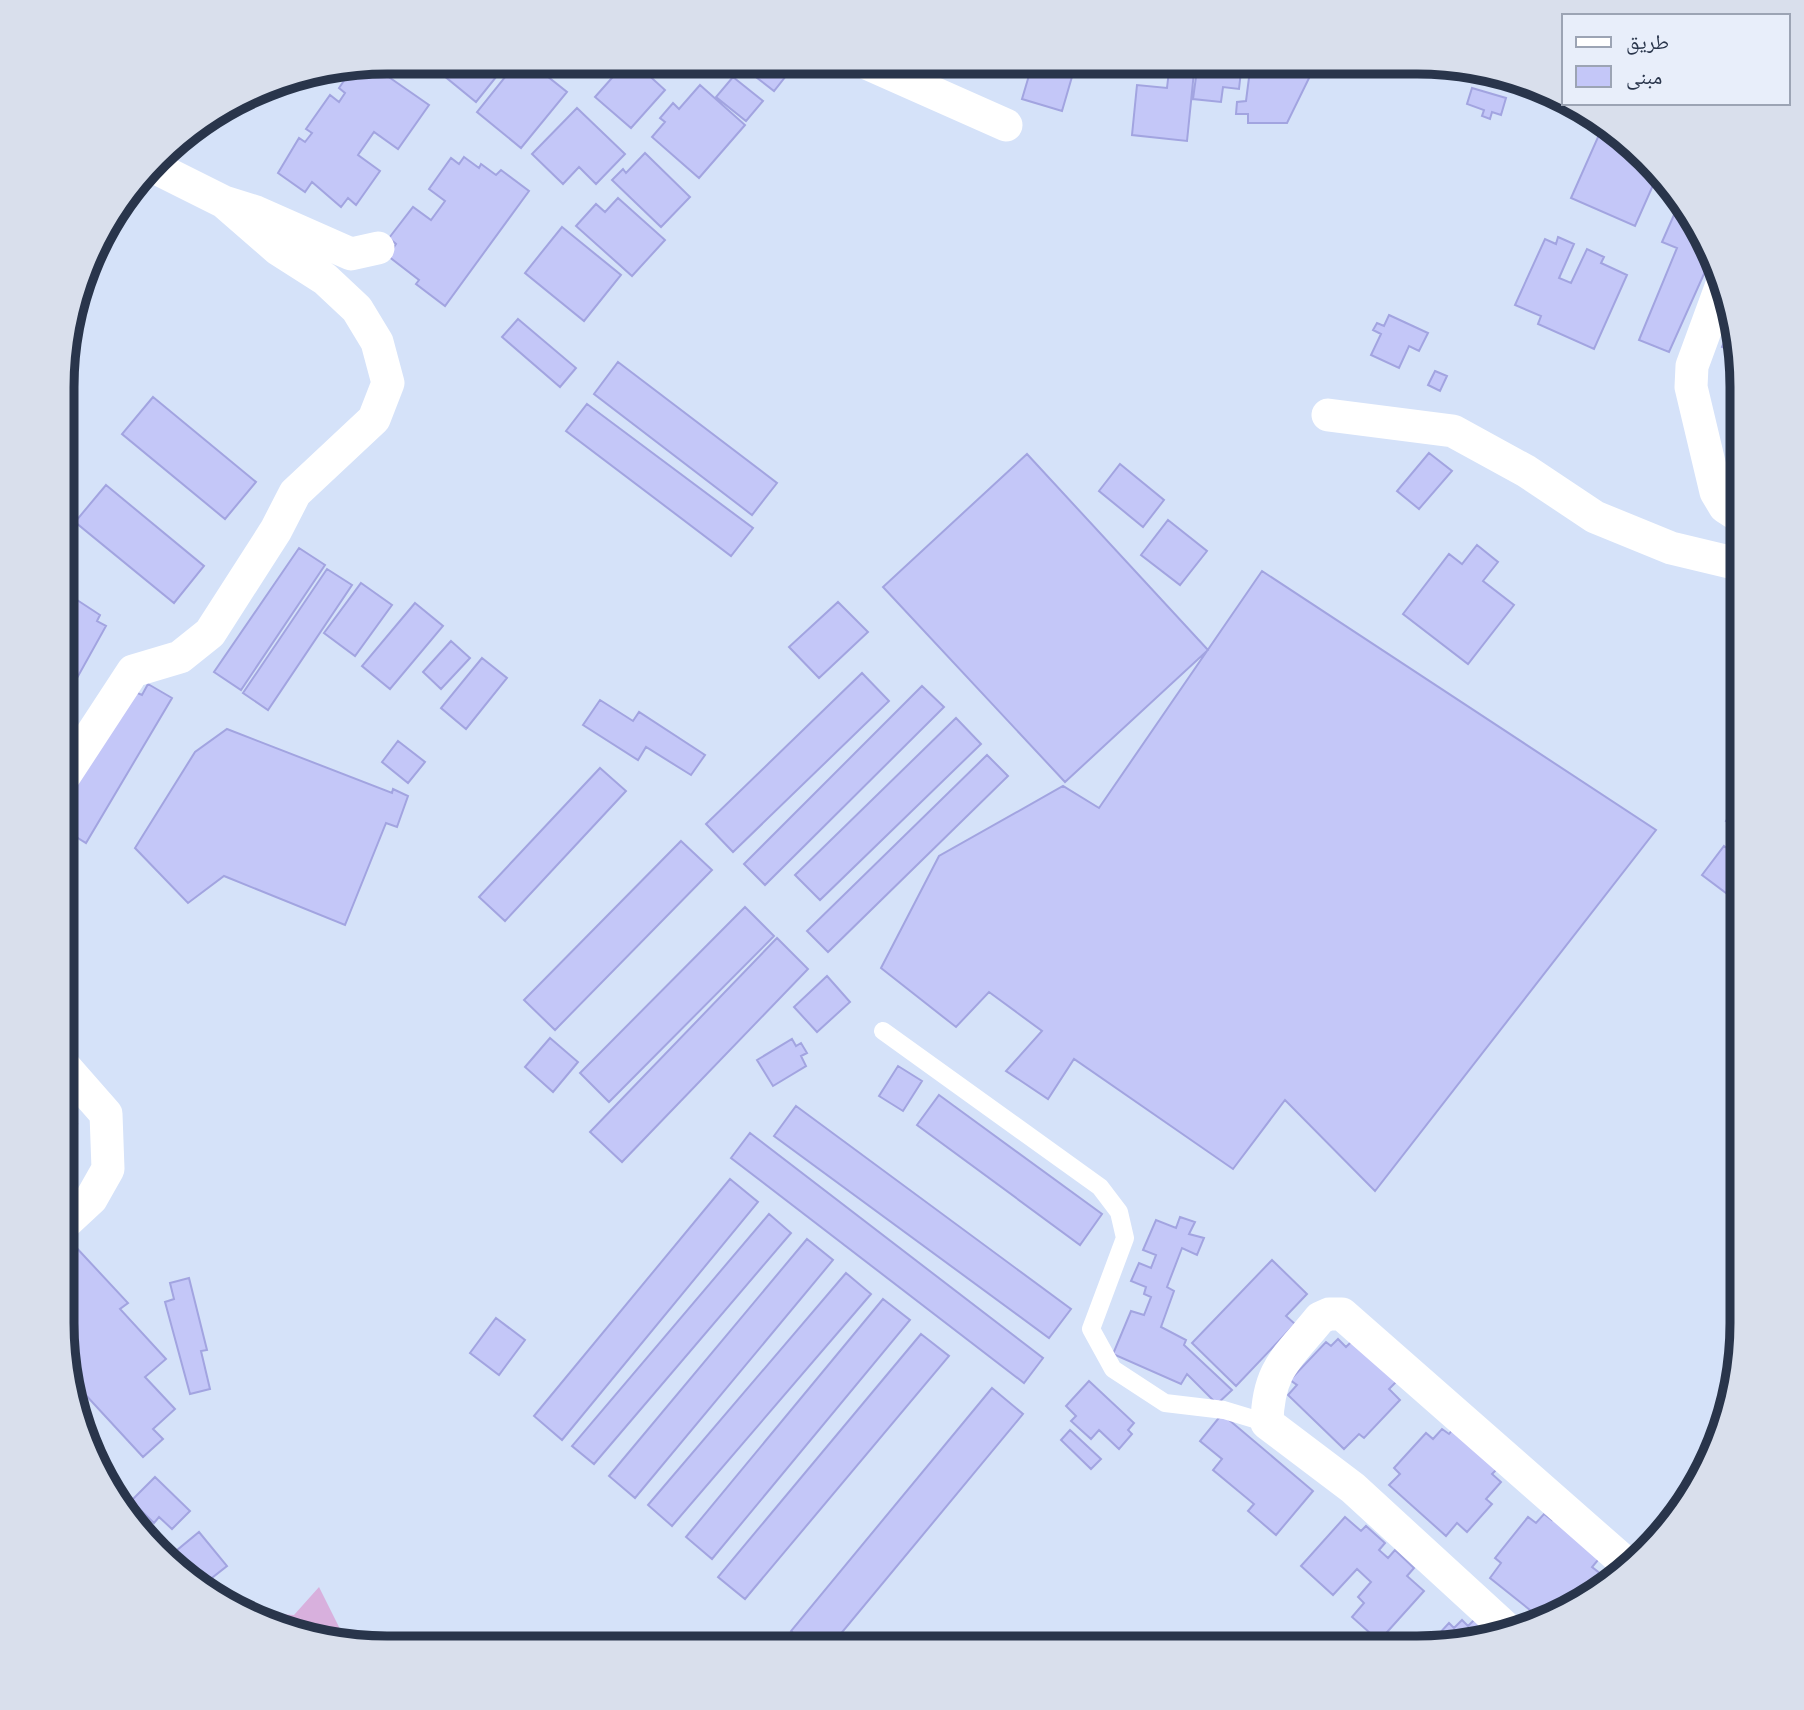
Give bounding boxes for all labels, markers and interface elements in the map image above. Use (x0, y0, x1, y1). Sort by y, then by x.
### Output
legend (1562, 14, 1790, 105)
text: طريق (1626, 30, 1669, 55)
text: مبنى (1626, 65, 1662, 90)

